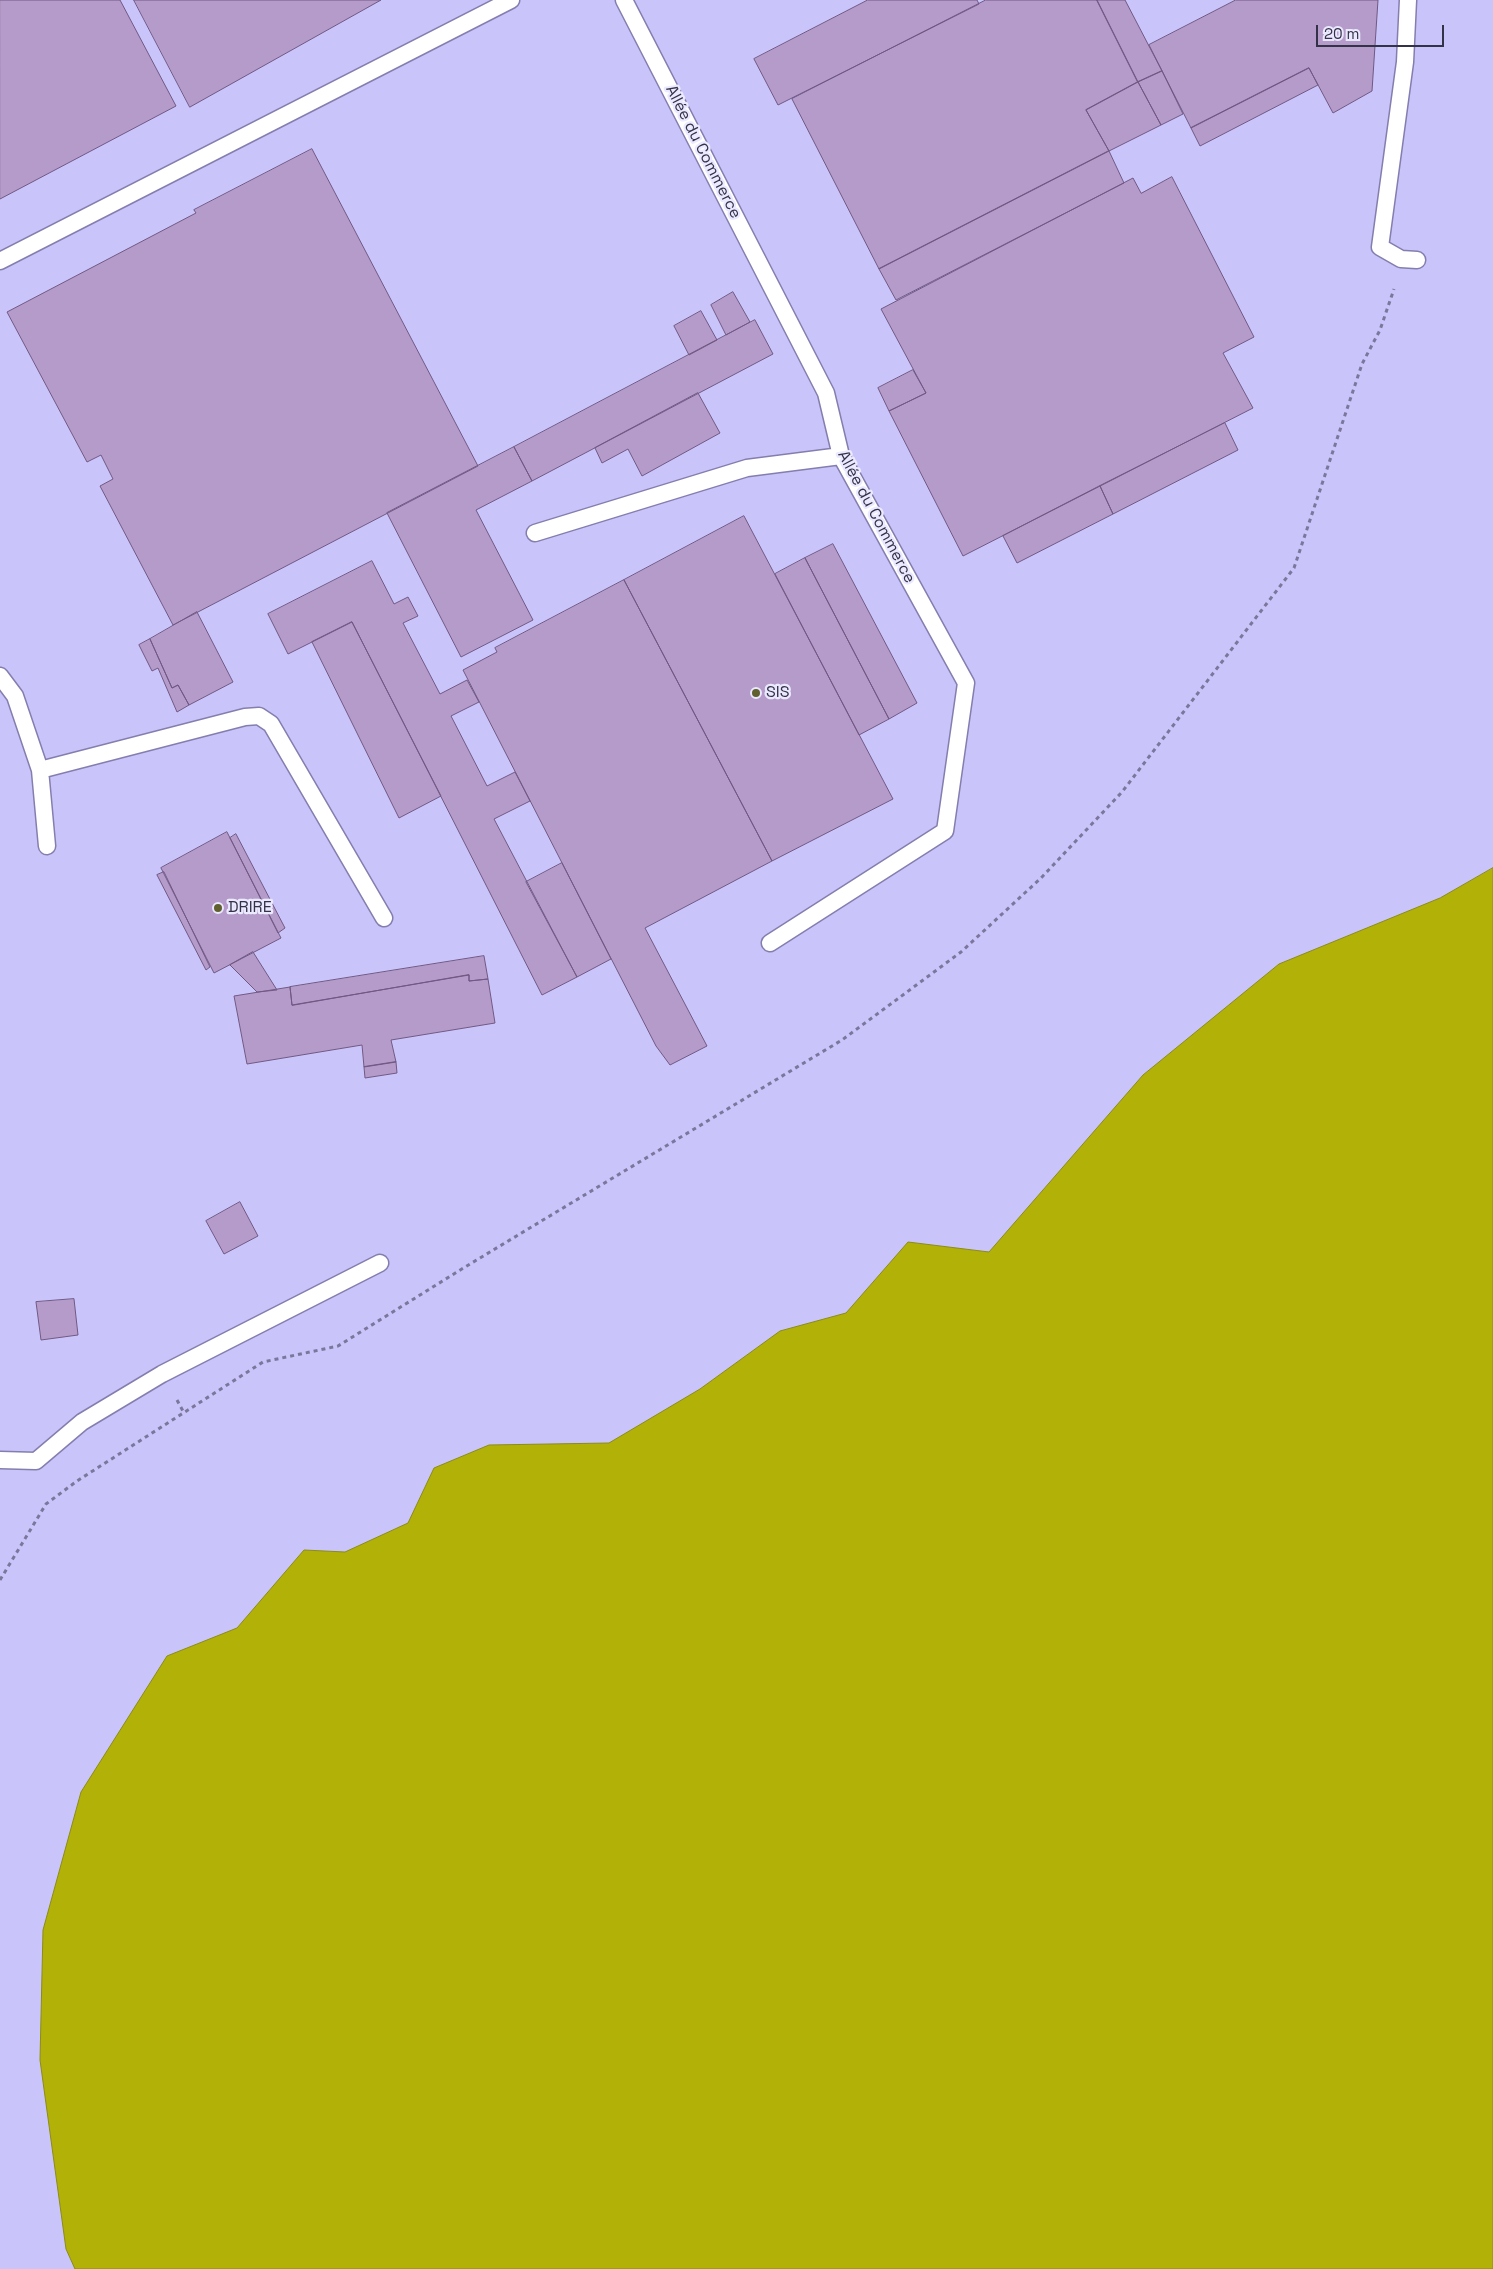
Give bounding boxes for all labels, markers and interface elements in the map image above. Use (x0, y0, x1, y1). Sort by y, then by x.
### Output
scale bar (1318, 15, 1446, 47)
text: 20 m (1324, 24, 1359, 43)
street label: Allée du Commerce (661, 82, 745, 222)
street label: Allée du Commerce (833, 448, 919, 586)
place label: SIS (766, 683, 790, 703)
marker: SIS (750, 687, 762, 699)
place label: DRIRE (228, 898, 272, 918)
marker: DRIRE (212, 902, 224, 914)

